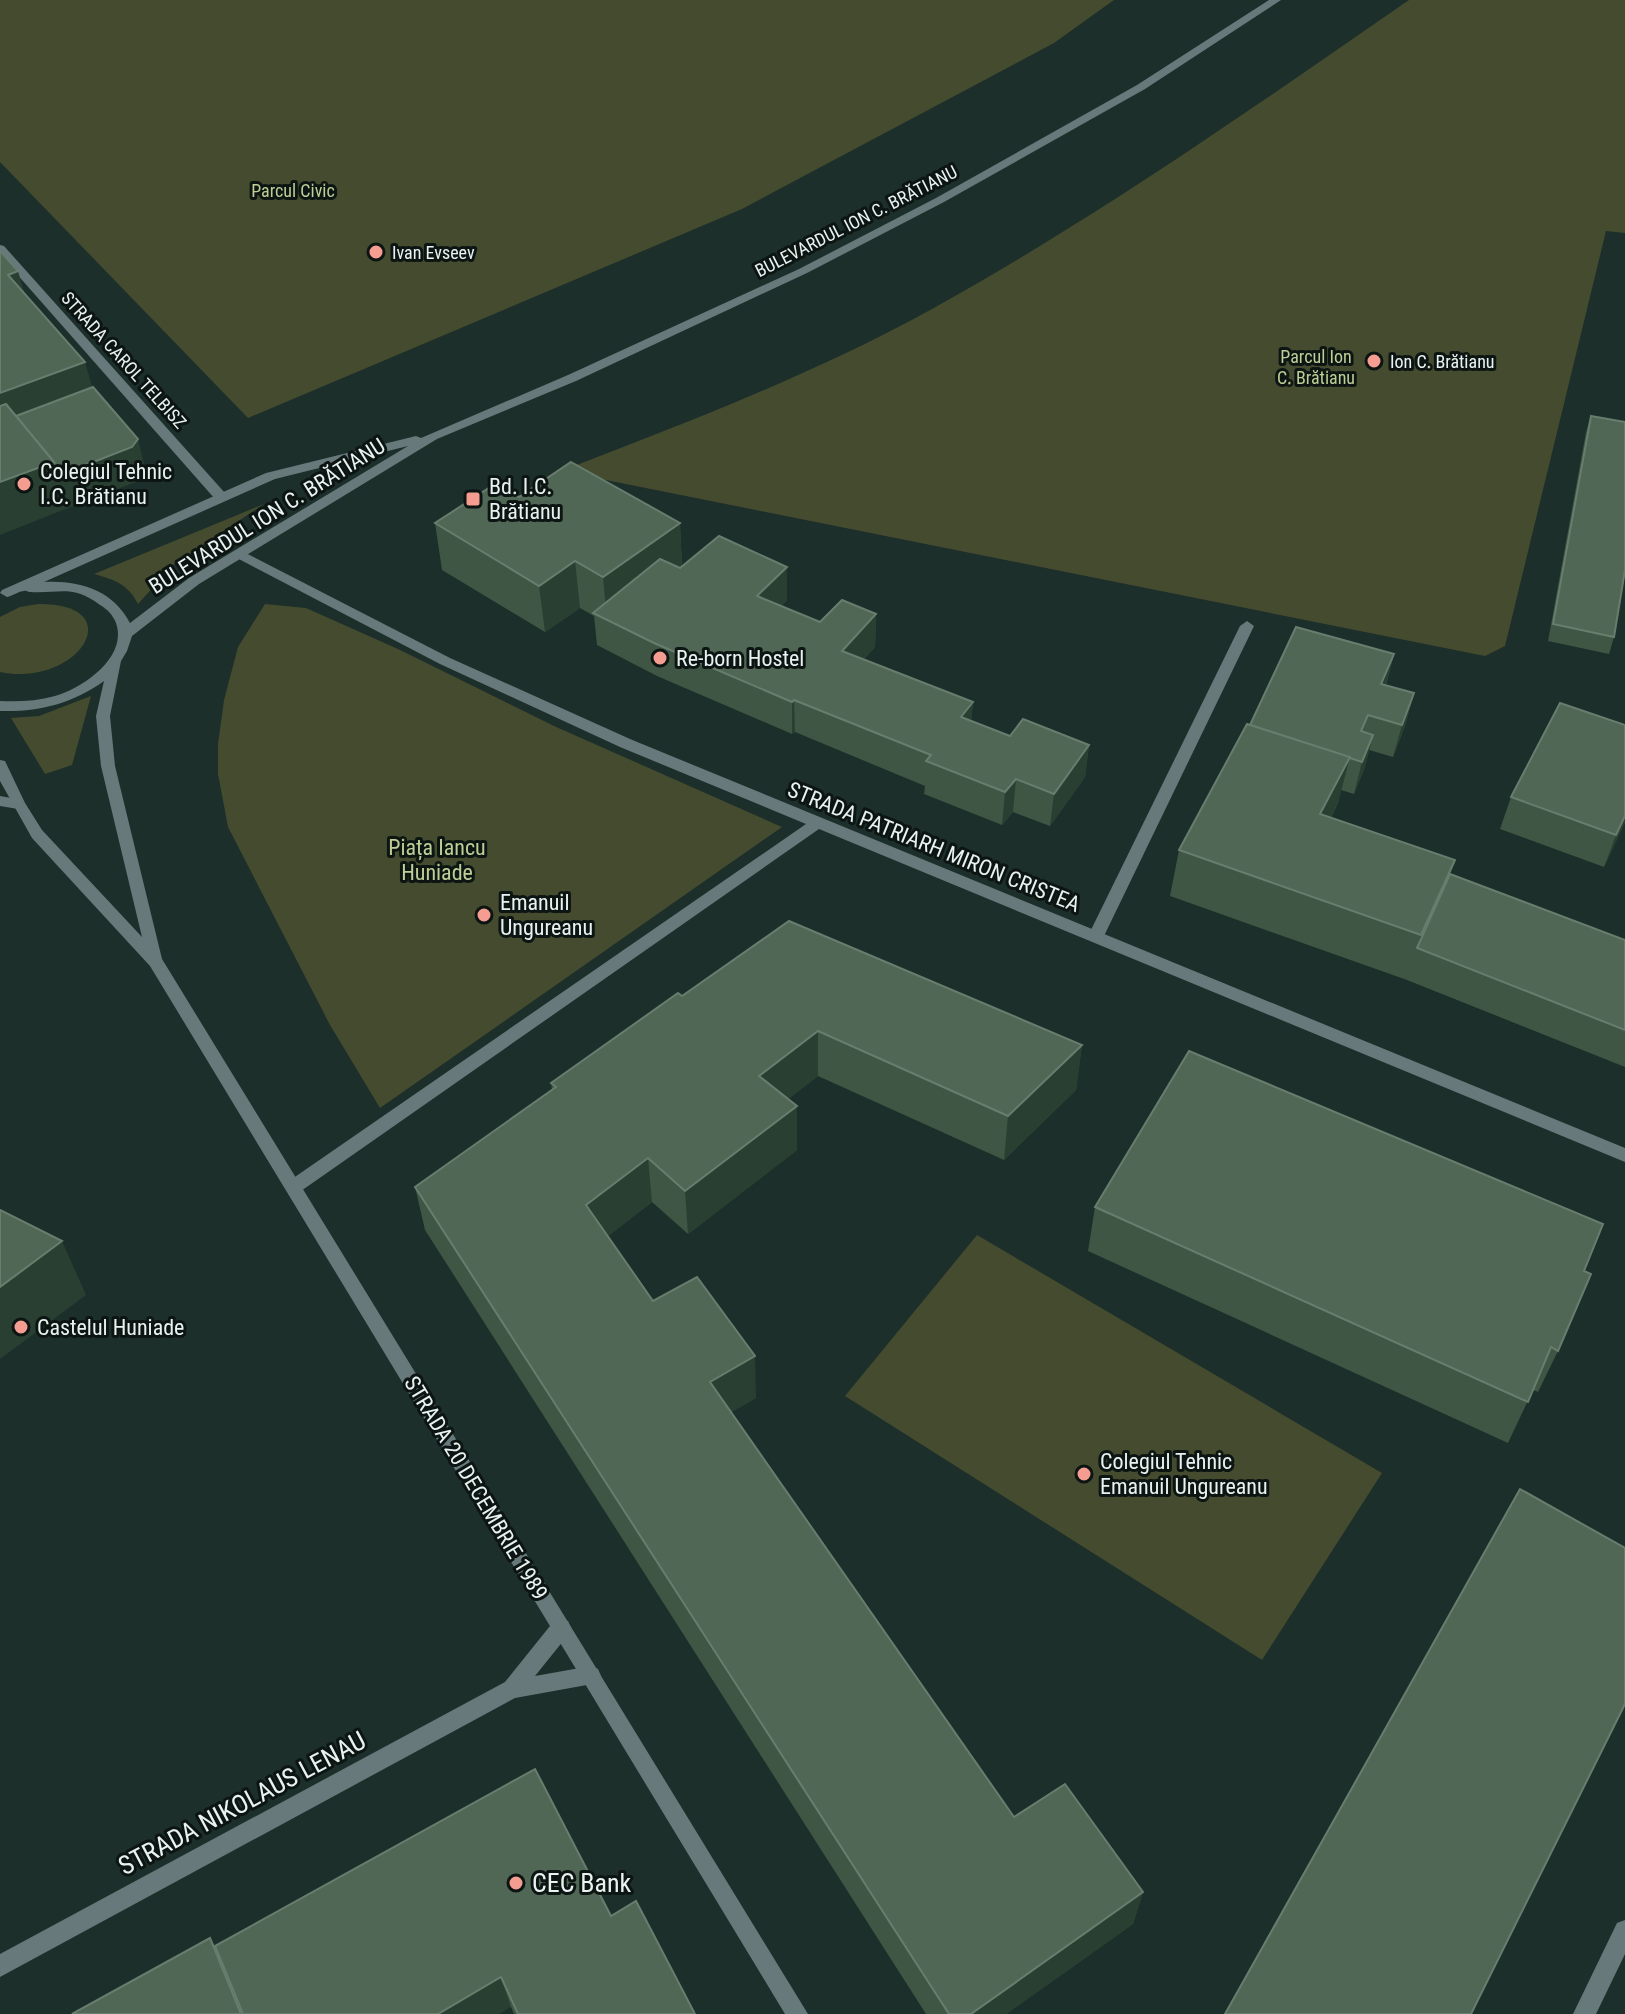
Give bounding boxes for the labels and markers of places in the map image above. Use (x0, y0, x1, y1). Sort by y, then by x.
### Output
place label: Ivan Evseev (392, 242, 475, 263)
marker: Ivan Evseev (367, 243, 385, 261)
place label: Ion C. Brătianu (1390, 351, 1495, 372)
marker: Ion C. Brătianu (1365, 352, 1383, 370)
place label: Colegiul Tehnic I.C. Brătianu (40, 459, 172, 509)
place label: Bd. I.C. Brătianu (489, 474, 561, 524)
marker: Colegiul Tehnic I.C. Brătianu (15, 475, 33, 493)
marker: Bd. I.C. Brătianu (464, 490, 482, 508)
place label: Re-born Hostel (676, 646, 804, 671)
marker: Re-born Hostel (651, 649, 669, 667)
place label: Emanuil Ungureanu (500, 890, 593, 940)
marker: Emanuil Ungureanu (475, 906, 493, 924)
place label: Castelul Huniade (37, 1315, 184, 1340)
marker: Castelul Huniade (12, 1318, 30, 1336)
place label: Colegiul Tehnic Emanuil Ungureanu (1100, 1449, 1268, 1499)
marker: Colegiul Tehnic Emanuil Ungureanu (1075, 1465, 1093, 1483)
place label: CEC Bank (532, 1868, 632, 1898)
marker: CEC Bank (507, 1874, 525, 1892)

